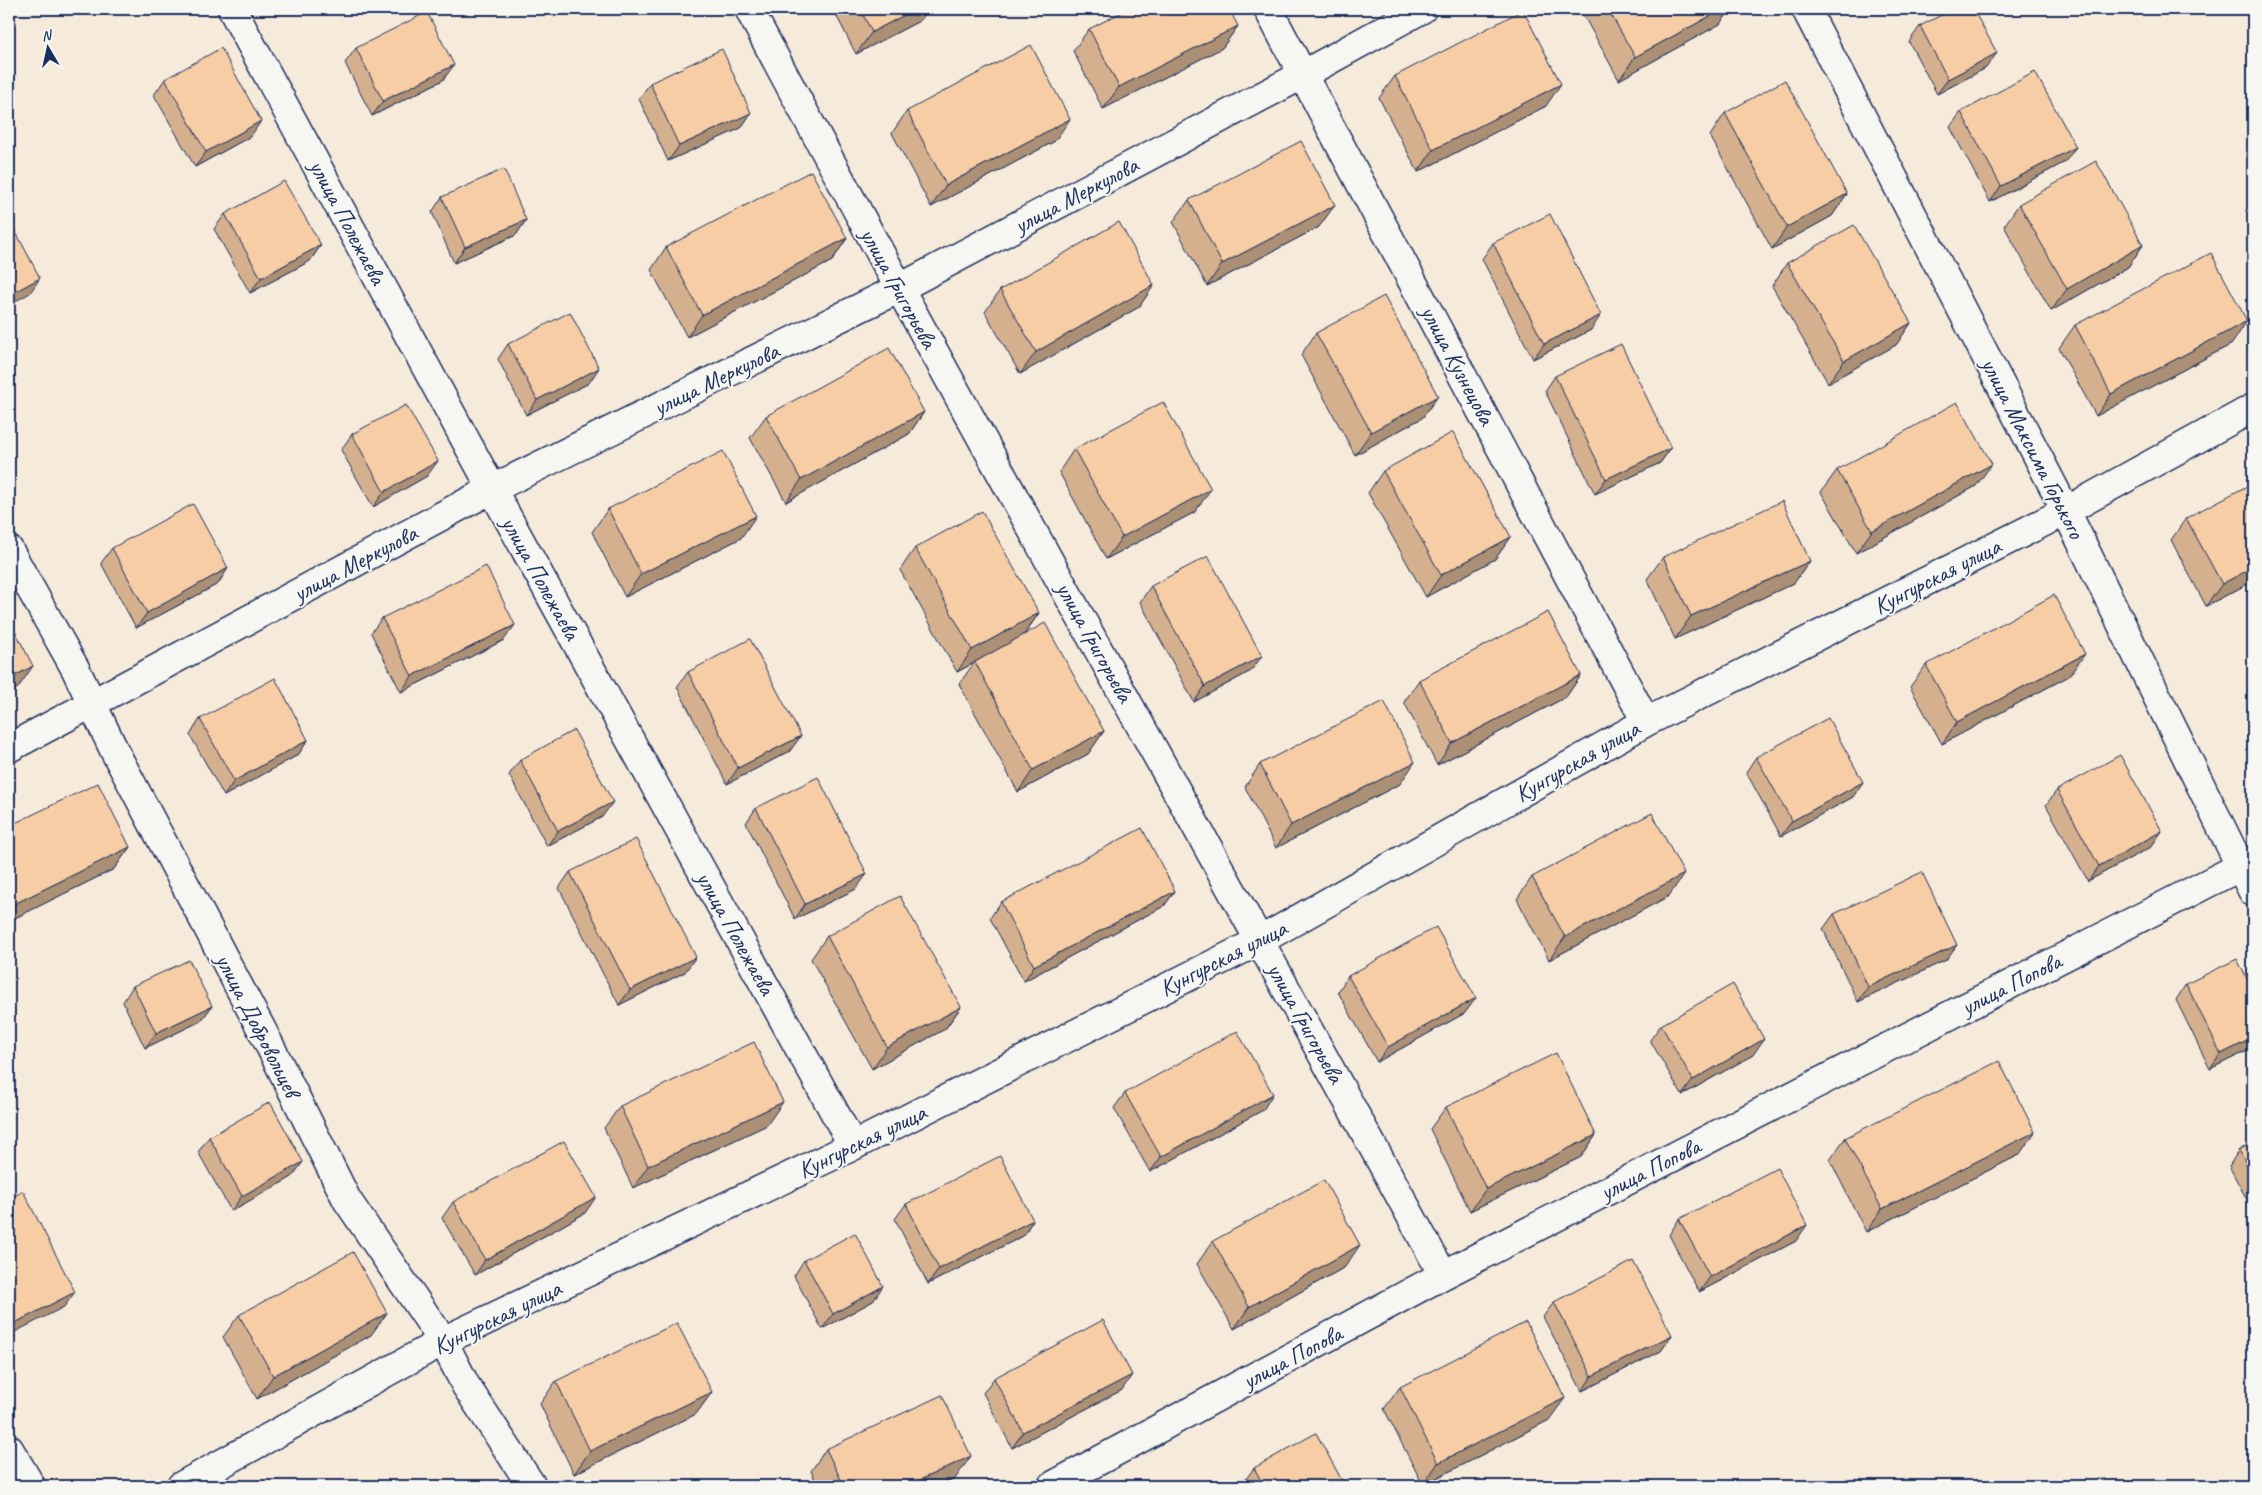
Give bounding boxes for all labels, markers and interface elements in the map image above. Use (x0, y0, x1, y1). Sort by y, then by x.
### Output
north arrow (22, 22, 72, 72)
text: N (40, 26, 54, 45)
street label: улица Меркулова (1007, 149, 1145, 241)
street label: улица Полежаева (302, 153, 394, 291)
street label: улица Григорьева (853, 221, 945, 355)
street label: улица Кузнецова (1413, 298, 1503, 431)
street label: улица Меркулова (646, 335, 785, 423)
street label: улица Максима Горького (1974, 351, 2092, 545)
street label: улица Полежаева (494, 509, 588, 646)
street label: улица Меркулова (286, 517, 424, 609)
street label: Кунгурская улица (1868, 530, 2007, 621)
street label: улица Григорьева (1049, 575, 1141, 709)
street label: Кунгурская улица (1509, 712, 1646, 809)
street label: улица Полежаева (689, 864, 783, 1001)
street label: Кунгурская улица (1154, 912, 1293, 1003)
street label: улица Попова (1954, 945, 2068, 1023)
street label: улица Добровольцев (208, 946, 309, 1106)
street label: улица Григорьева (1260, 956, 1352, 1090)
street label: Кунгурская улица (793, 1096, 932, 1185)
street label: улица Попова (1593, 1130, 1707, 1208)
street label: Кунгурская улица (428, 1272, 567, 1361)
street label: улица Попова (1235, 1317, 1349, 1397)

